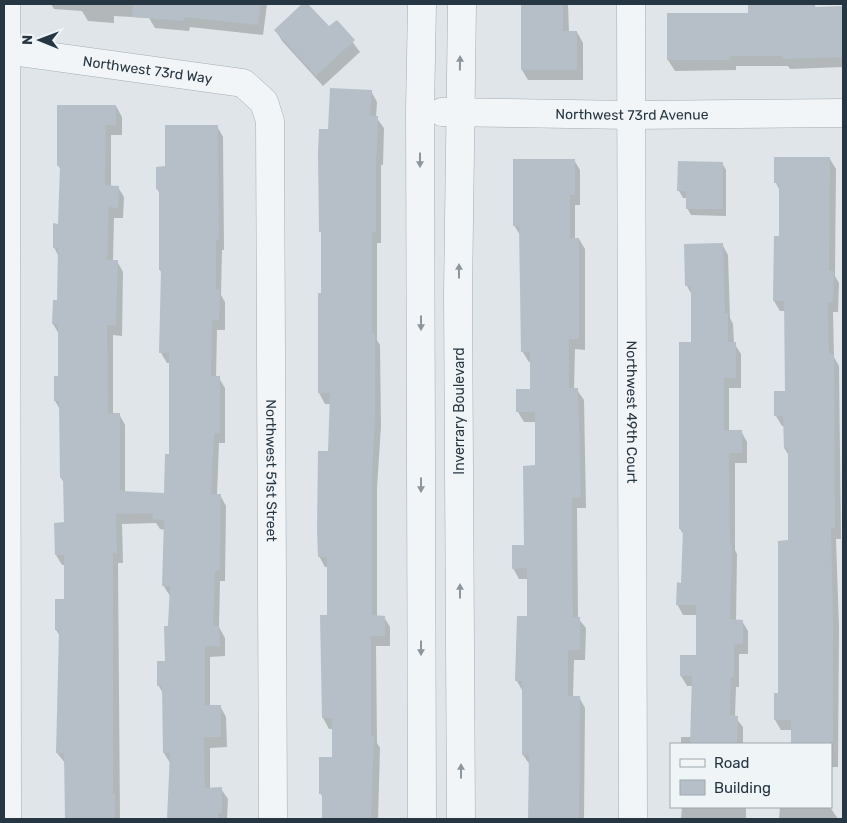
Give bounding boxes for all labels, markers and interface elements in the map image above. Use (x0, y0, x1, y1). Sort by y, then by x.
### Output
north arrow (15, 15, 65, 65)
text: N (19, 35, 36, 45)
street label: Northwest 73rd Way (82, 53, 214, 88)
one-way arrow (457, 55, 465, 71)
street label: Northwest 73rd Avenue (555, 106, 709, 124)
one-way arrow (416, 152, 424, 168)
one-way arrow (455, 262, 463, 278)
one-way arrow (417, 315, 425, 331)
street label: Northwest 49th Court (623, 340, 640, 484)
street label: Inverrary Boulevard (451, 347, 468, 475)
street label: Northwest 51st Street (262, 399, 280, 542)
one-way arrow (417, 477, 425, 493)
one-way arrow (456, 582, 464, 598)
one-way arrow (417, 640, 425, 656)
legend (670, 743, 832, 808)
text: Road (714, 754, 750, 772)
one-way arrow (457, 762, 465, 778)
text: Building (714, 779, 771, 797)

